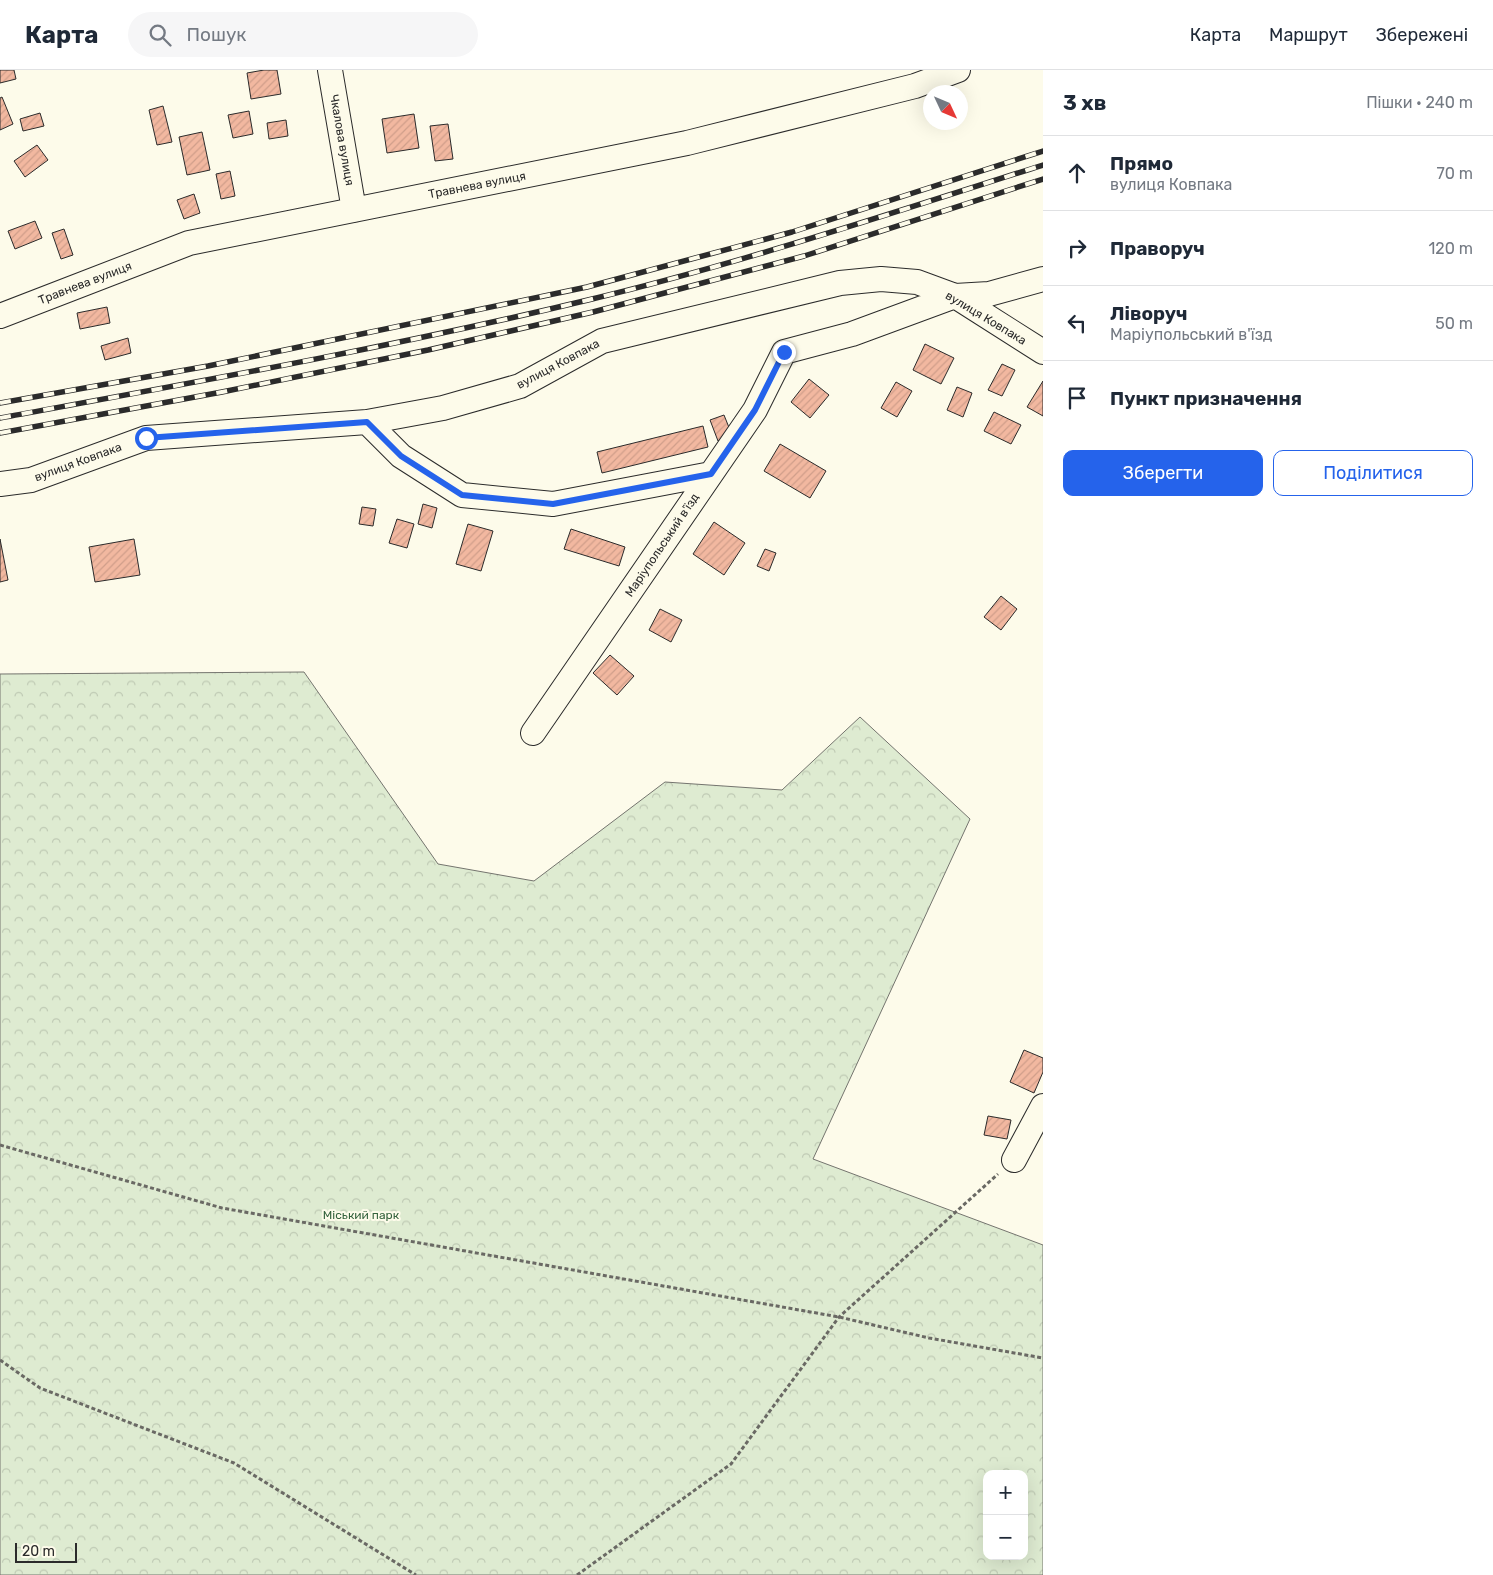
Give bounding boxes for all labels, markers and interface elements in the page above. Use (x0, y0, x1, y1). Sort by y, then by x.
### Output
search box (128, 12, 478, 57)
text: Карта (25, 21, 98, 49)
icon: search (146, 21, 174, 49)
text: Пошук (186, 23, 246, 46)
text: Карта (1190, 24, 1241, 46)
text: Маршрут (1269, 24, 1348, 46)
text: Збережені (1376, 24, 1468, 46)
north arrow (923, 85, 968, 130)
text: 3 хв (1063, 90, 1106, 115)
street label: Чкалова вулиця (327, 93, 357, 187)
text: Пішки · 240 m (1366, 93, 1473, 112)
text: Прямо (1110, 152, 1173, 175)
icon: ahead (1063, 159, 1091, 187)
text: 70 m (1436, 164, 1473, 183)
street label: Травнева вулиця (427, 169, 527, 201)
text: вулиця Ковпака (1110, 175, 1232, 194)
icon: right (1063, 234, 1091, 262)
text: Праворуч (1110, 237, 1205, 260)
text: 120 m (1428, 239, 1473, 258)
street label: Травнева вулиця (36, 259, 134, 307)
street label: вулиця Ковпака (943, 288, 1029, 348)
text: Ліворуч (1110, 302, 1187, 325)
icon: left (1063, 309, 1091, 337)
text: 50 m (1435, 314, 1473, 333)
text: Маріупольський в'їзд (1110, 325, 1272, 344)
street label: вулиця Ковпака (514, 336, 602, 392)
route end (773, 341, 796, 364)
icon: arrive (1063, 384, 1091, 412)
text: Пункт призначення (1110, 387, 1302, 410)
route start (135, 427, 158, 450)
street label: вулиця Ковпака (32, 440, 124, 484)
button: Зберегти (1063, 450, 1263, 496)
button: Поділитися (1273, 450, 1473, 496)
street label: Маріупольський в'їзд (622, 491, 702, 599)
park label: Міський парк (323, 1208, 400, 1222)
map controls (983, 1470, 1028, 1560)
button: + (983, 1470, 1028, 1515)
button: − (983, 1515, 1028, 1560)
scale bar (15, 1540, 78, 1563)
text: 20 m (22, 1543, 55, 1560)

